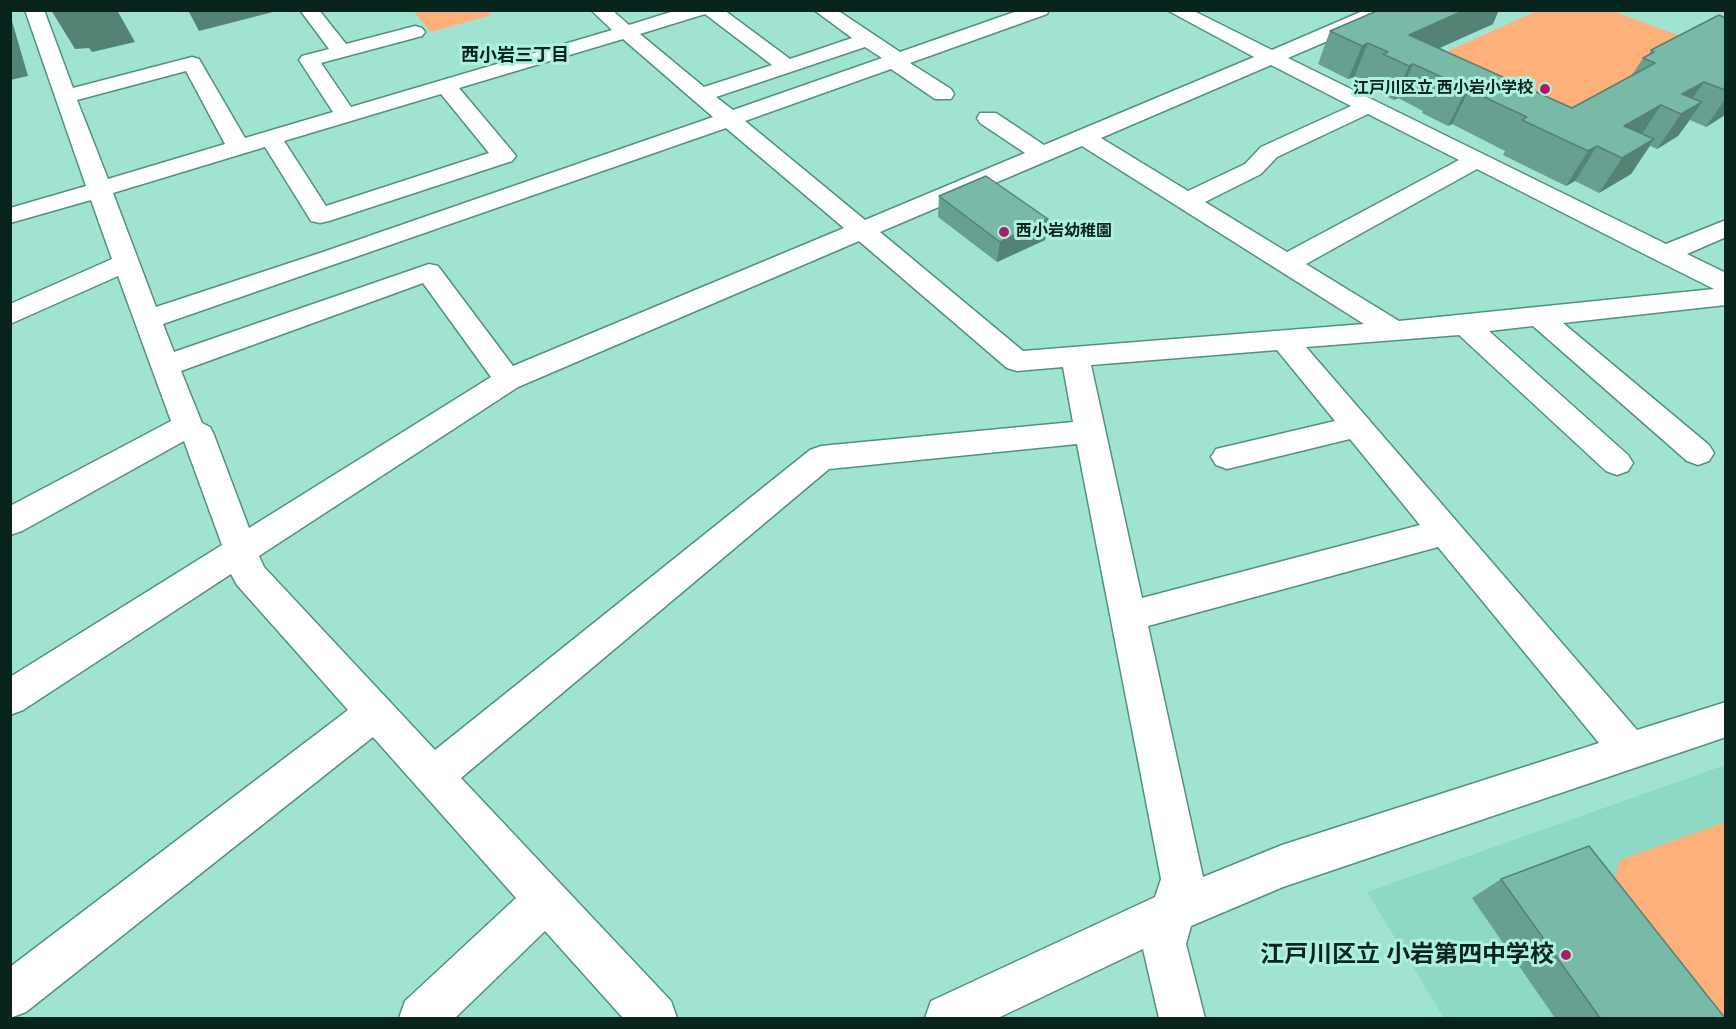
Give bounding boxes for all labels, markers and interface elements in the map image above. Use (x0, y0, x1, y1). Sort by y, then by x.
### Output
district label: 西小岩三丁目 (461, 45, 569, 67)
place label: 江戸川区立 西小岩小学校 (1353, 79, 1533, 99)
marker: 江戸川区立 西小岩小学校 (1538, 82, 1552, 96)
place label: 西小岩幼稚園 (1016, 222, 1112, 242)
marker: 西小岩幼稚園 (997, 225, 1011, 239)
place label: 江戸川区立 小岩第四中学校 (1260, 941, 1554, 969)
marker: 江戸川区立 小岩第四中学校 (1559, 948, 1573, 962)

